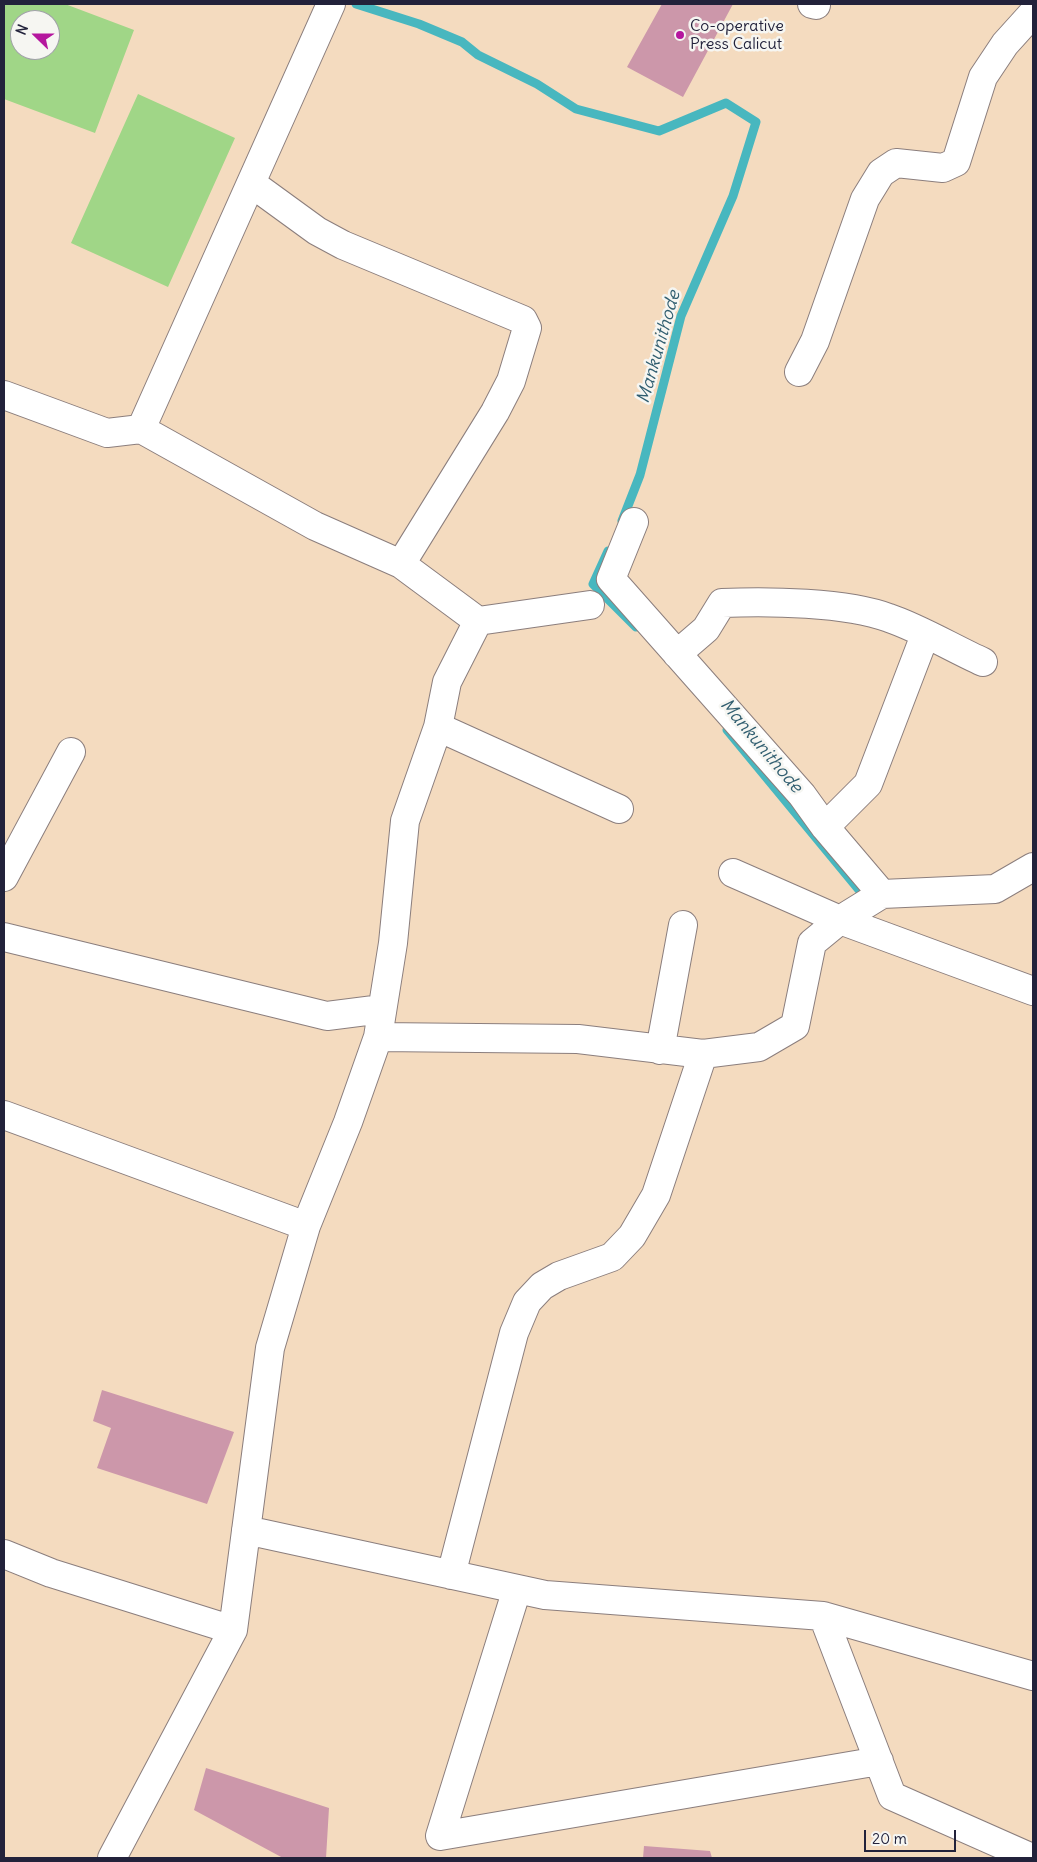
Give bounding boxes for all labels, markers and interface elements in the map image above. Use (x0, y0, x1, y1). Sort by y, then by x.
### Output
north arrow (10, 10, 60, 60)
place label: Co-operative Press Calicut (690, 16, 784, 54)
text: N (12, 22, 32, 38)
marker: Co-operative Press Calicut (674, 29, 686, 41)
water label: Mankunithode (633, 288, 685, 406)
water label: Mankunithode (715, 695, 807, 797)
scale bar (867, 1820, 960, 1852)
text: 20 m (872, 1829, 907, 1848)

